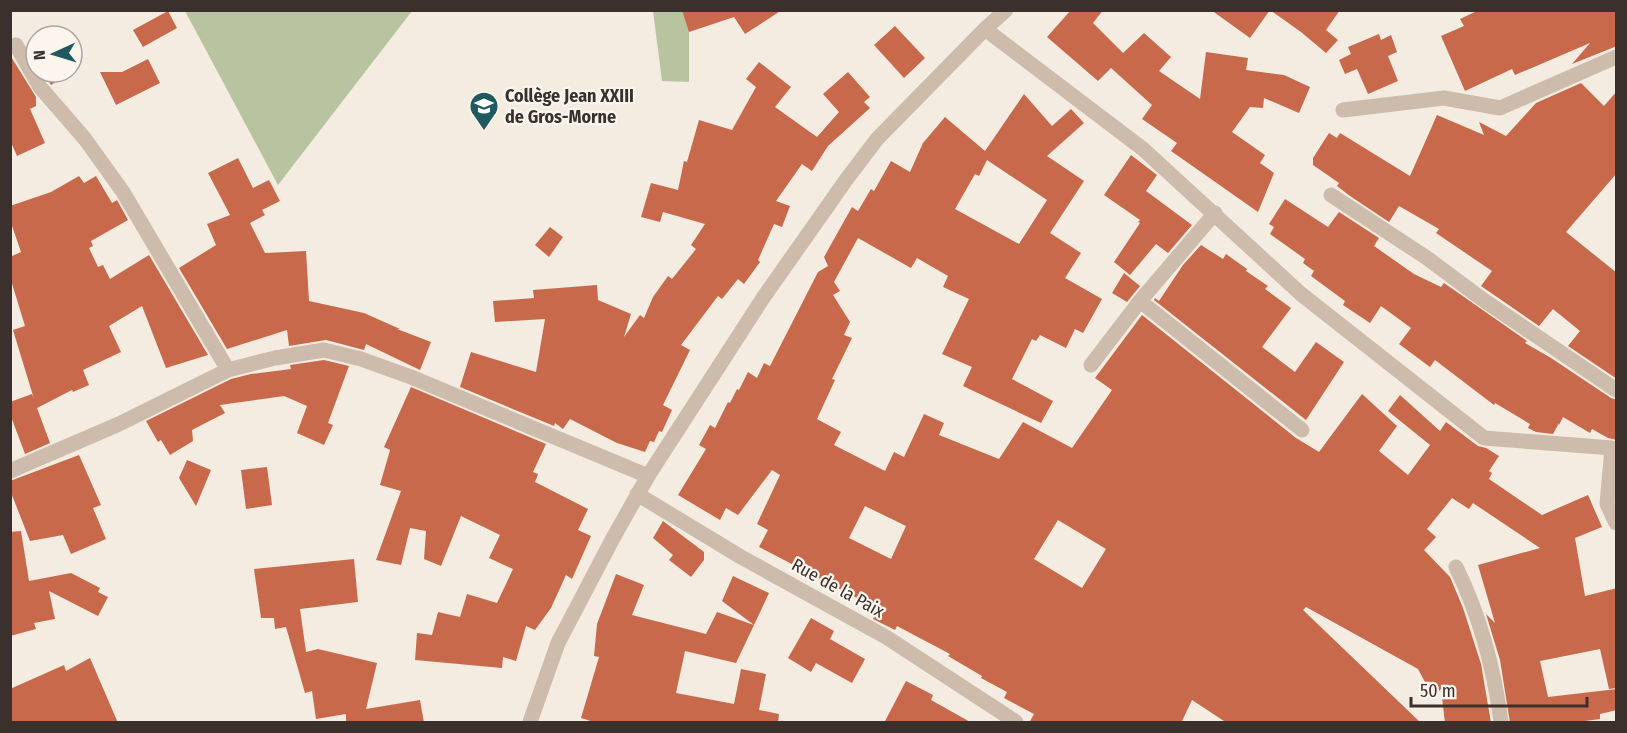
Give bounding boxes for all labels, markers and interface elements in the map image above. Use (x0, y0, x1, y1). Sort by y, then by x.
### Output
north arrow (24, 24, 84, 84)
text: N (30, 50, 49, 60)
place label: Collège Jean XXIII de Gros-Morne (505, 85, 634, 128)
school or university icon: Collège Jean XXIII de Gros-Morne (468, 90, 500, 132)
street label: Rue de la Paix (788, 554, 888, 623)
scale bar (1411, 670, 1586, 708)
text: 50 m (1420, 680, 1456, 702)

